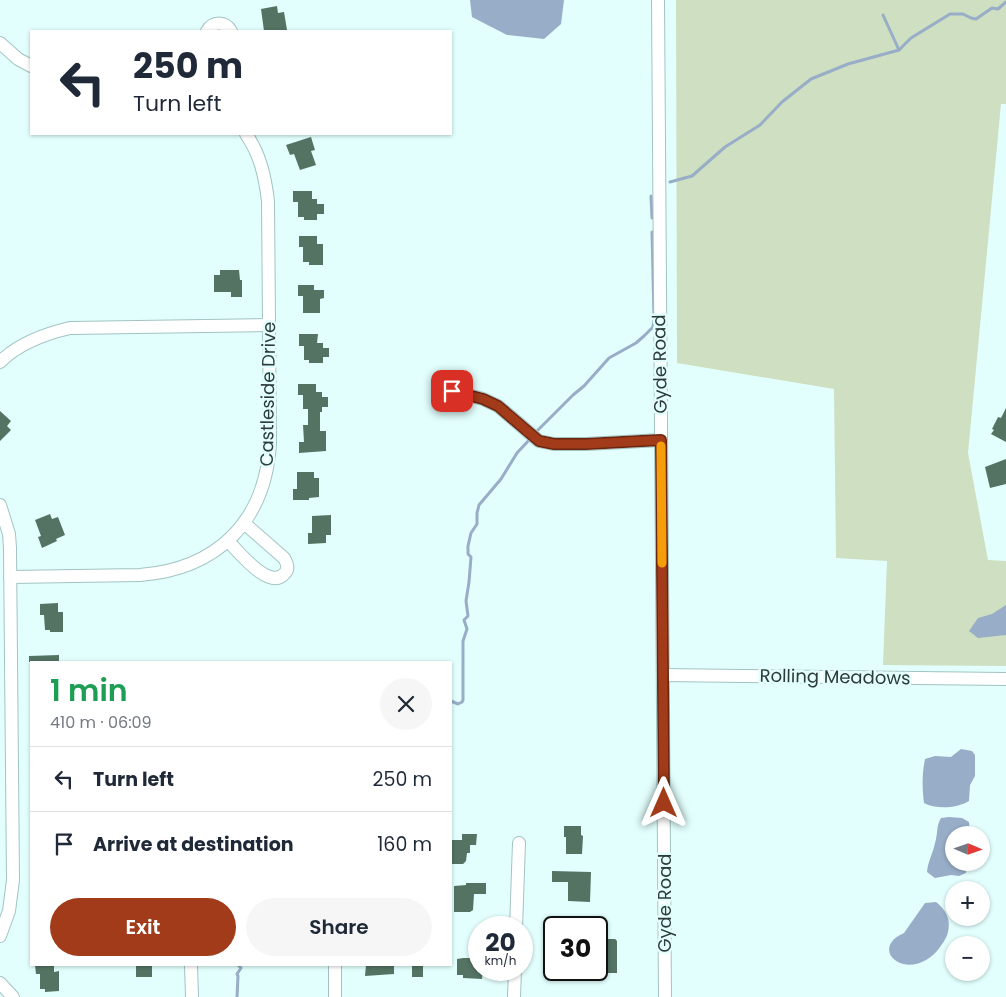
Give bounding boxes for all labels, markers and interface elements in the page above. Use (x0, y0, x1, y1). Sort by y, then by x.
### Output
text: 250 m (133, 41, 243, 90)
icon: left (50, 50, 115, 115)
text: Turn left (133, 88, 221, 119)
street label: Gyde Road (646, 314, 673, 414)
street label: Castleside Drive (254, 321, 281, 467)
pin (431, 370, 473, 412)
icon: arrive (438, 377, 466, 405)
street label: Rolling Meadows (759, 663, 911, 690)
text: 1 min (50, 669, 128, 712)
button: close (380, 678, 432, 730)
text: 410 m · 06:09 (50, 711, 152, 734)
icon: left (50, 765, 78, 793)
text: Turn left (93, 766, 174, 793)
text: 250 m (373, 766, 432, 793)
position arrow (637, 776, 689, 828)
north arrow (945, 826, 990, 871)
map controls (945, 826, 990, 981)
icon: arrive (50, 830, 78, 858)
text: Arrive at destination (93, 831, 294, 858)
text: 160 m (377, 831, 432, 858)
street label: Gyde Road (652, 853, 677, 953)
button: + (945, 881, 990, 926)
button: Exit (50, 898, 236, 956)
button: Share (246, 898, 432, 956)
speed limit sign: 30 (543, 916, 608, 981)
text: 20 (485, 925, 516, 960)
button: − (945, 936, 990, 981)
text: km/h (485, 952, 516, 969)

